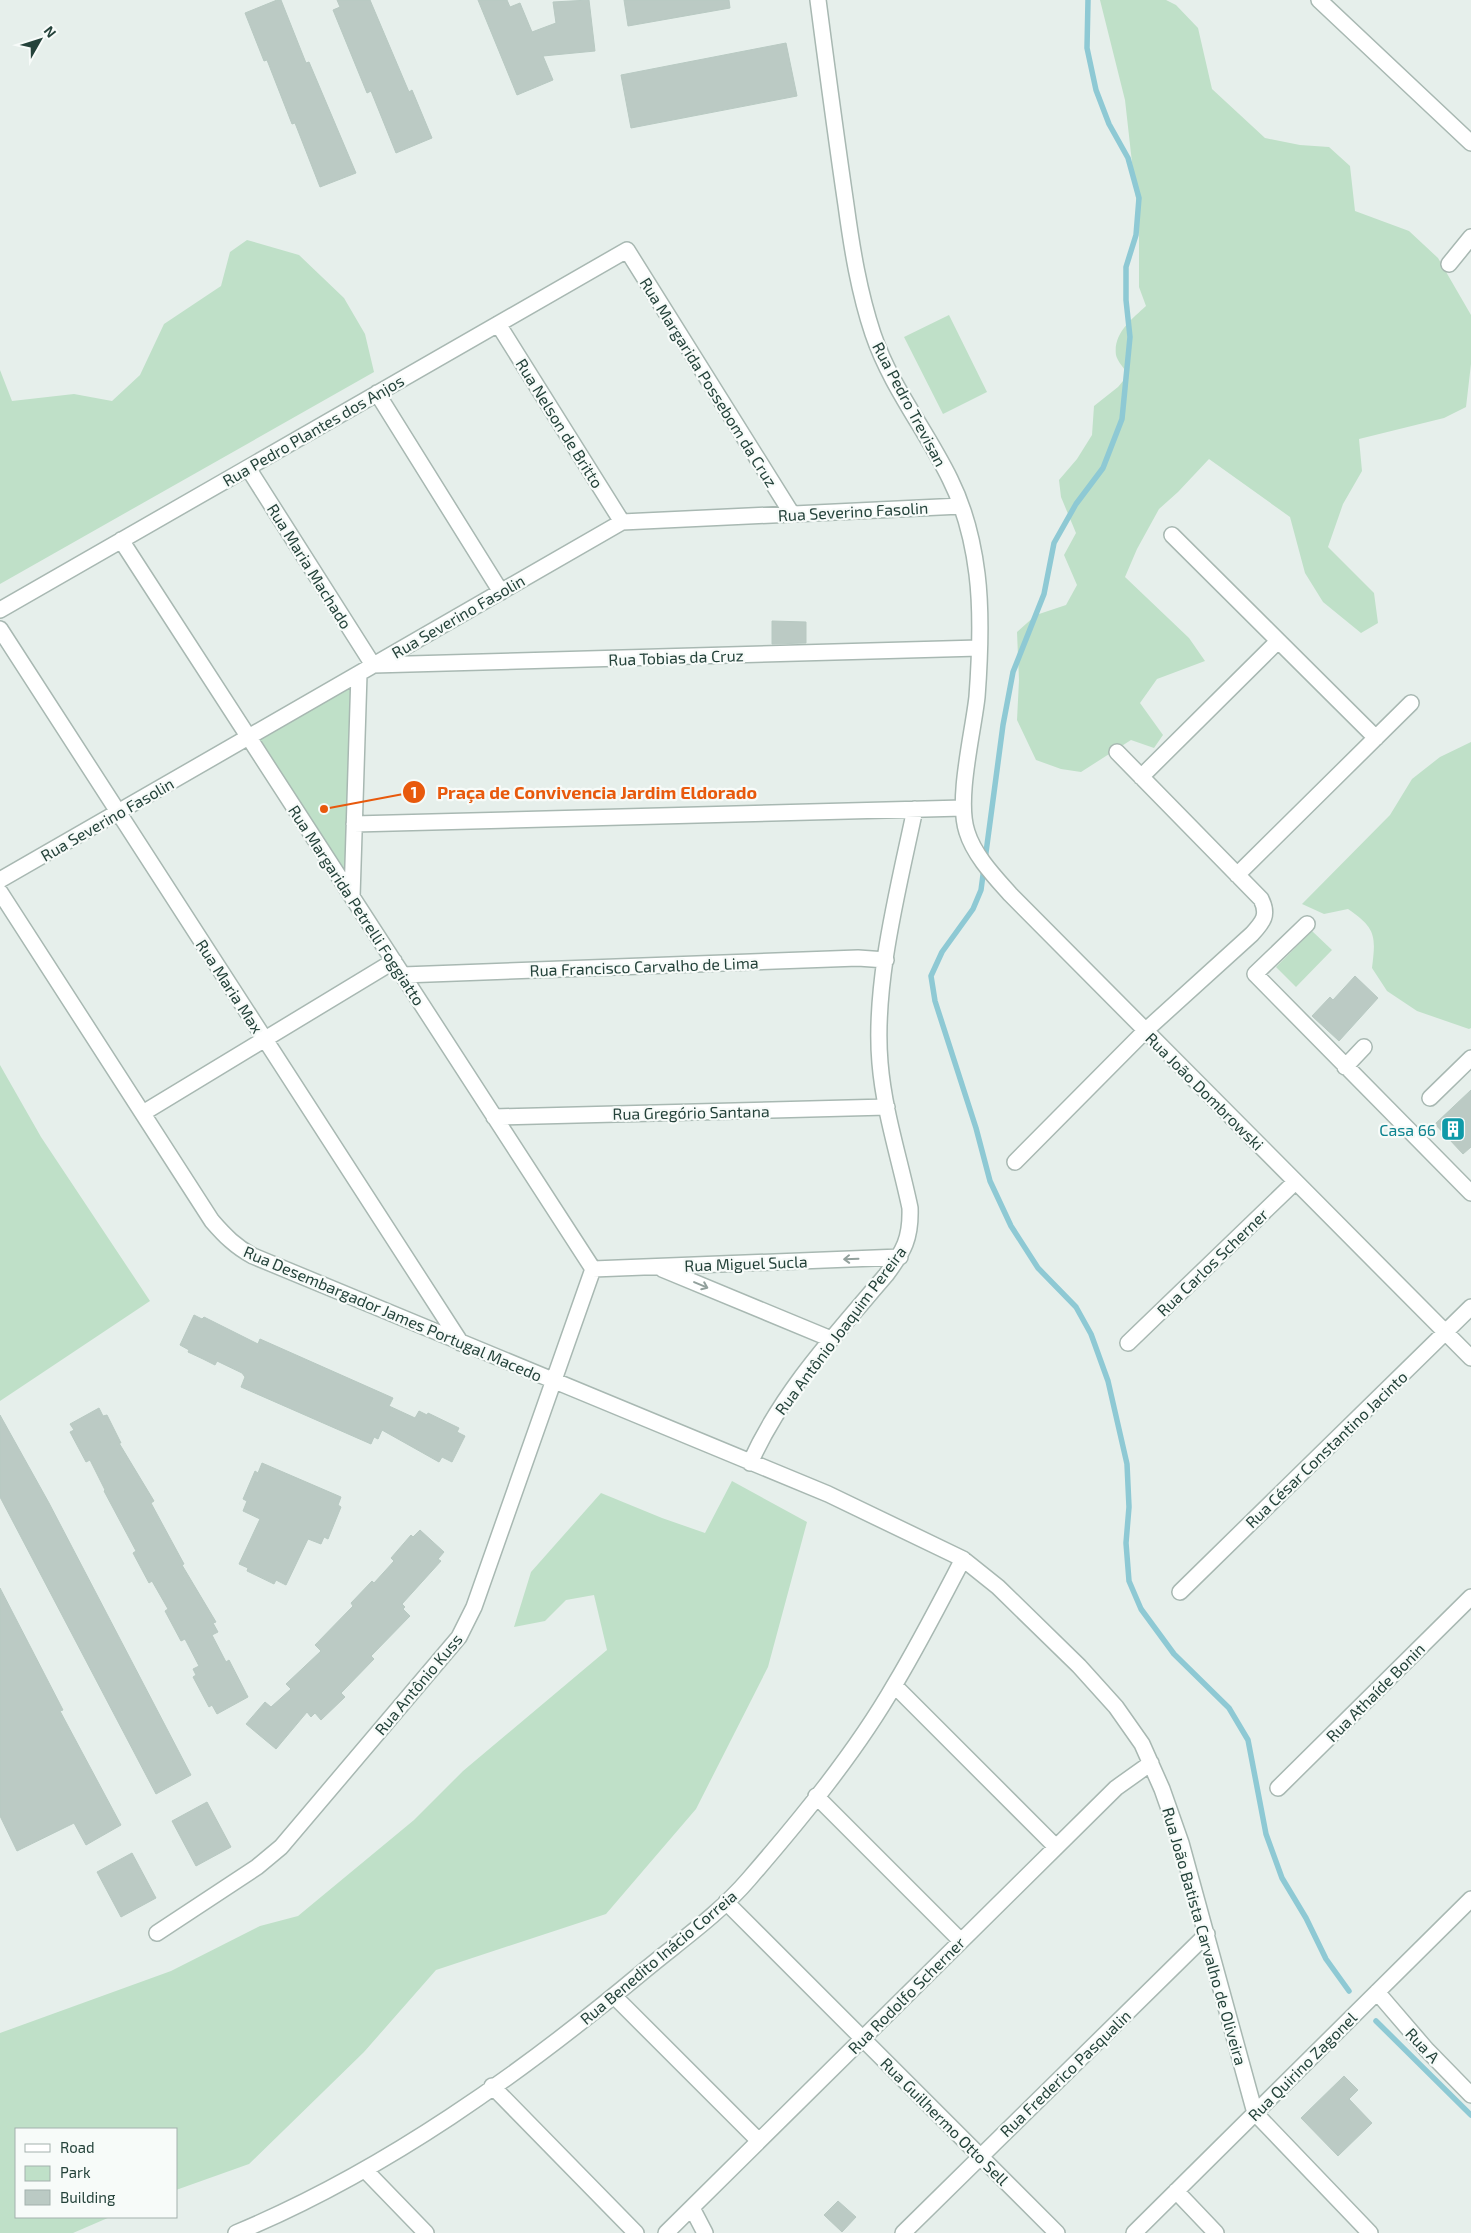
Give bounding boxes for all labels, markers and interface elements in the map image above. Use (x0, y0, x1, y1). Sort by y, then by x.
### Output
north arrow (15, 15, 65, 65)
text: N (41, 22, 60, 41)
street label: Rua Margarida Possebom da Cruz (636, 274, 782, 490)
street label: Rua Pedro Trevisan (869, 339, 951, 469)
street label: Rua Nelson de Britto (512, 355, 608, 491)
street label: Rua Pedro Plantes dos Anjos (219, 370, 407, 491)
street label: Rua Severino Fasolin (777, 498, 929, 524)
street label: Rua Maria Machado (264, 500, 356, 632)
street label: Rua Severino Fasolin (388, 570, 528, 662)
street label: Rua Tobias da Cruz (608, 645, 744, 669)
street label: Rua Severino Fasolin (37, 773, 177, 865)
callout: Praça de Convivencia Jardim Eldorado (402, 776, 767, 809)
text: Praça de Convivencia Jardim Eldorado (437, 781, 757, 804)
text: 1 (411, 783, 417, 801)
street label: Rua Margarida Petrelli Foggiatto (285, 801, 429, 1009)
street label: Rua Maria Max (193, 935, 268, 1037)
street label: Rua Francisco Carvalho de Lima (529, 953, 759, 979)
street label: Rua João Dombrowski (1142, 1028, 1268, 1154)
street label: Rua Gregório Santana (612, 1101, 770, 1123)
building icon: Casa 66 (1440, 1116, 1466, 1142)
place label: Casa 66 (1379, 1120, 1436, 1139)
street label: Rua Carlos Scherner (1153, 1204, 1272, 1320)
street label: Rua Desembargador James Portugal Macedo (241, 1241, 545, 1385)
street label: Rua Antônio Joaquim Pereira (770, 1242, 910, 1418)
street label: Rua Miguel Sucla (684, 1251, 808, 1275)
one-way arrow (843, 1254, 859, 1263)
one-way arrow (693, 1281, 708, 1290)
street label: Rua César Constantino Jacinto (1241, 1367, 1411, 1531)
street label: Rua Antônio Kuss (370, 1630, 466, 1738)
street label: Rua Athaíde Bonin (1322, 1639, 1428, 1745)
street label: Rua João Batista Carvalho de Oliveira (1159, 1805, 1251, 2067)
street label: Rua Benedito Inácio Correia (576, 1886, 740, 2028)
street label: Rua Rodolfo Scherner (844, 1932, 969, 2057)
street label: Rua Frederico Pasqualin (996, 2006, 1134, 2140)
street label: Rua Quirino Zagonel (1244, 2008, 1361, 2125)
street label: Rua A (1402, 2024, 1444, 2066)
street label: Rua Guilhermo Otto Sell (877, 2053, 1013, 2189)
legend (15, 2128, 178, 2218)
text: Road (60, 2138, 95, 2156)
text: Park (60, 2163, 91, 2181)
text: Building (60, 2188, 116, 2206)

